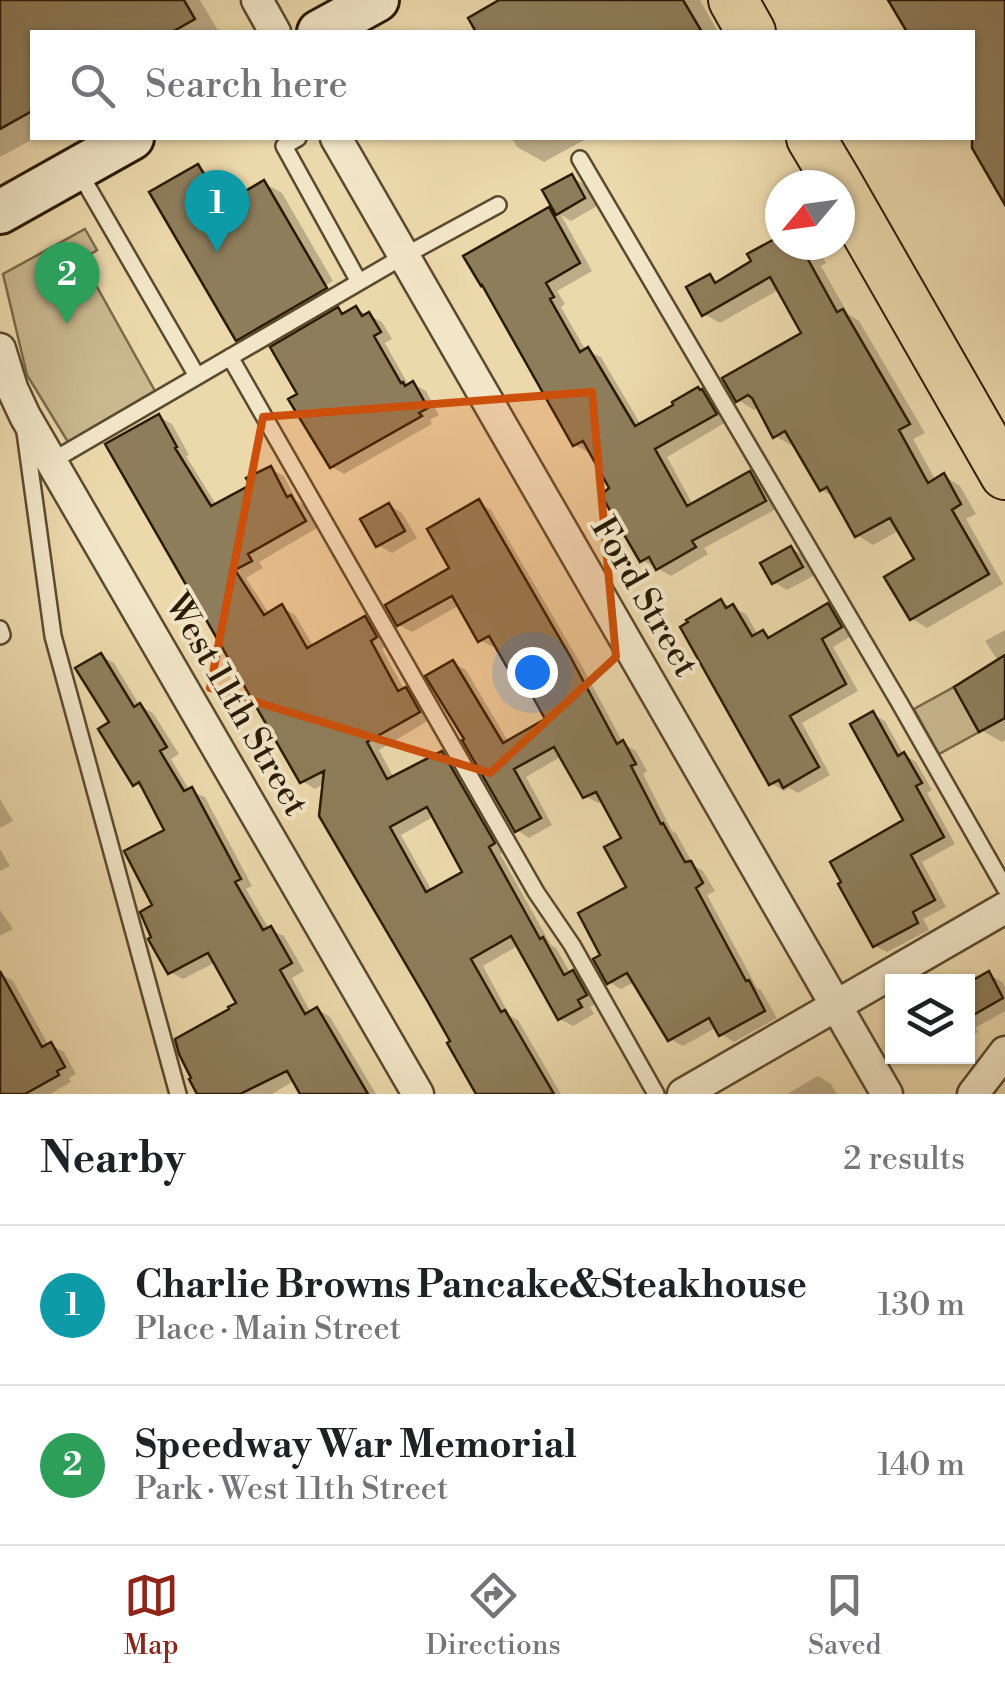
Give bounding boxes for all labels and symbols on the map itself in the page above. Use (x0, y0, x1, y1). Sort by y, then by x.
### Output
pin: 1 (184, 170, 250, 252)
north arrow (765, 170, 855, 260)
pin: 2 (34, 242, 100, 324)
street label: Ford Street (581, 510, 707, 684)
street label: West 11th Street (154, 585, 317, 824)
your location (507, 647, 558, 698)

